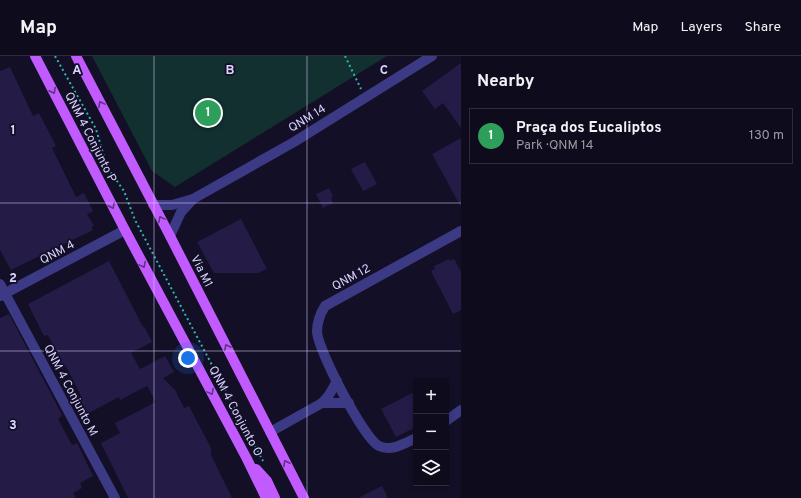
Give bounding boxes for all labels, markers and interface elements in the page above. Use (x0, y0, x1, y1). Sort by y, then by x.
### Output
text: Map (20, 16, 57, 40)
text: Map (632, 19, 658, 36)
text: Layers (680, 19, 722, 36)
text: Share (744, 19, 781, 36)
text: A (72, 63, 82, 79)
text: B (226, 63, 235, 79)
text: C (380, 63, 388, 79)
text: Nearby (477, 71, 534, 93)
one-way arrow (48, 86, 55, 94)
street label: QNM 4 Conjunto P (60, 90, 120, 186)
pin: 1 (195, 98, 221, 128)
one-way arrow (98, 101, 105, 108)
street label: QNM 14 (286, 101, 329, 137)
text: Praça dos Eucaliptos (516, 119, 662, 138)
text: 1 (10, 123, 16, 139)
text: 1 (488, 128, 494, 144)
text: 130 m (749, 128, 784, 144)
text: Park · QNM 14 (516, 138, 594, 154)
one-way arrow (108, 202, 115, 209)
one-way arrow (158, 216, 166, 224)
street label: QNM 4 (37, 237, 78, 269)
street label: Via M1 (186, 253, 216, 290)
one-way arrow (139, 261, 146, 268)
street label: QNM 12 (329, 261, 373, 295)
text: 2 (9, 271, 17, 287)
street label: QNM 4 Conjunto M (39, 342, 101, 439)
one-way arrow (224, 344, 232, 352)
your location (178, 348, 198, 368)
street label: QNM 4 Conjunto O (204, 363, 266, 460)
map controls (413, 378, 449, 486)
button: + (413, 378, 449, 414)
one-way arrow (207, 388, 214, 395)
button: − (413, 414, 449, 450)
text: 3 (9, 418, 17, 434)
button: layers (413, 450, 449, 486)
one-way arrow (283, 460, 291, 467)

